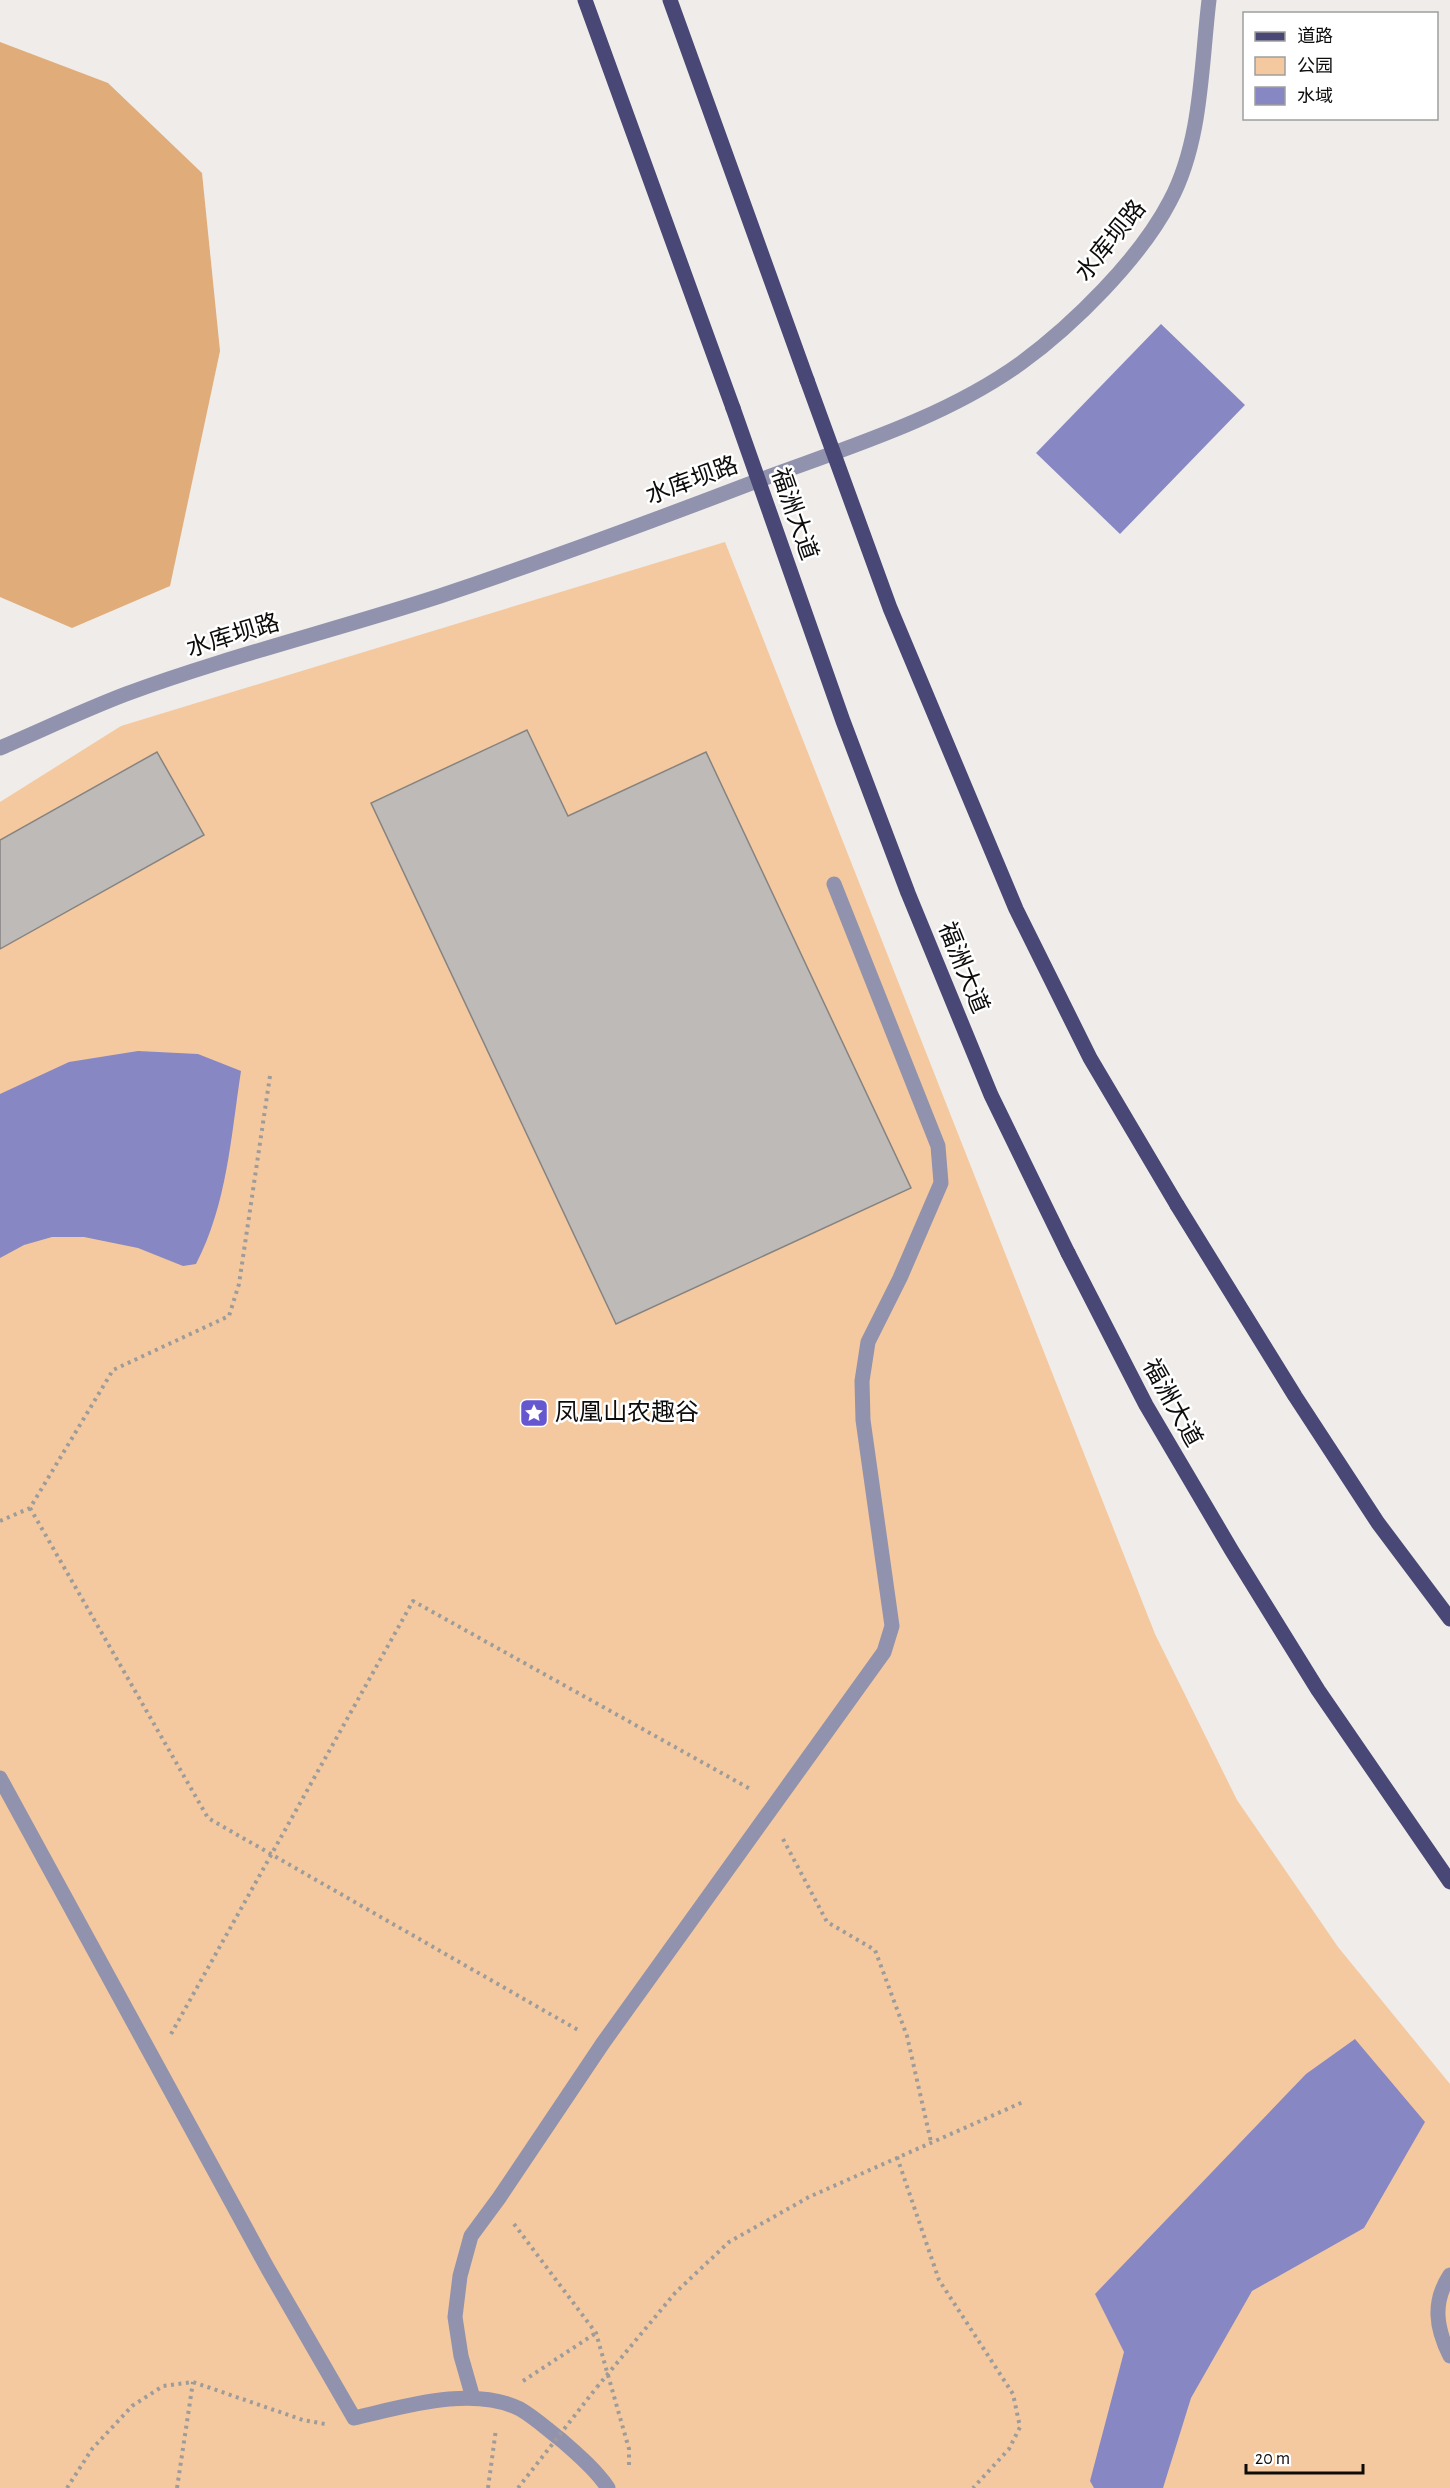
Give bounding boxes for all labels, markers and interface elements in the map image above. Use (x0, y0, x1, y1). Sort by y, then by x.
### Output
legend (1243, 12, 1438, 120)
text: 道路 (1297, 26, 1333, 46)
text: 公园 (1297, 57, 1333, 76)
text: 水域 (1297, 87, 1333, 106)
street label: 水库坝路 (1070, 195, 1151, 286)
street label: 水库坝路 (642, 451, 741, 509)
street label: 福洲大道 (767, 464, 823, 563)
street label: 水库坝路 (183, 609, 282, 662)
street label: 福洲大道 (934, 918, 994, 1017)
street label: 福洲大道 (1138, 1354, 1208, 1451)
place icon: 凤凰山农趣谷 (518, 1397, 550, 1429)
place label: 凤凰山农趣谷 (555, 1399, 699, 1425)
scale bar (1246, 2437, 1363, 2475)
text: 20 m (1255, 2450, 1290, 2468)

